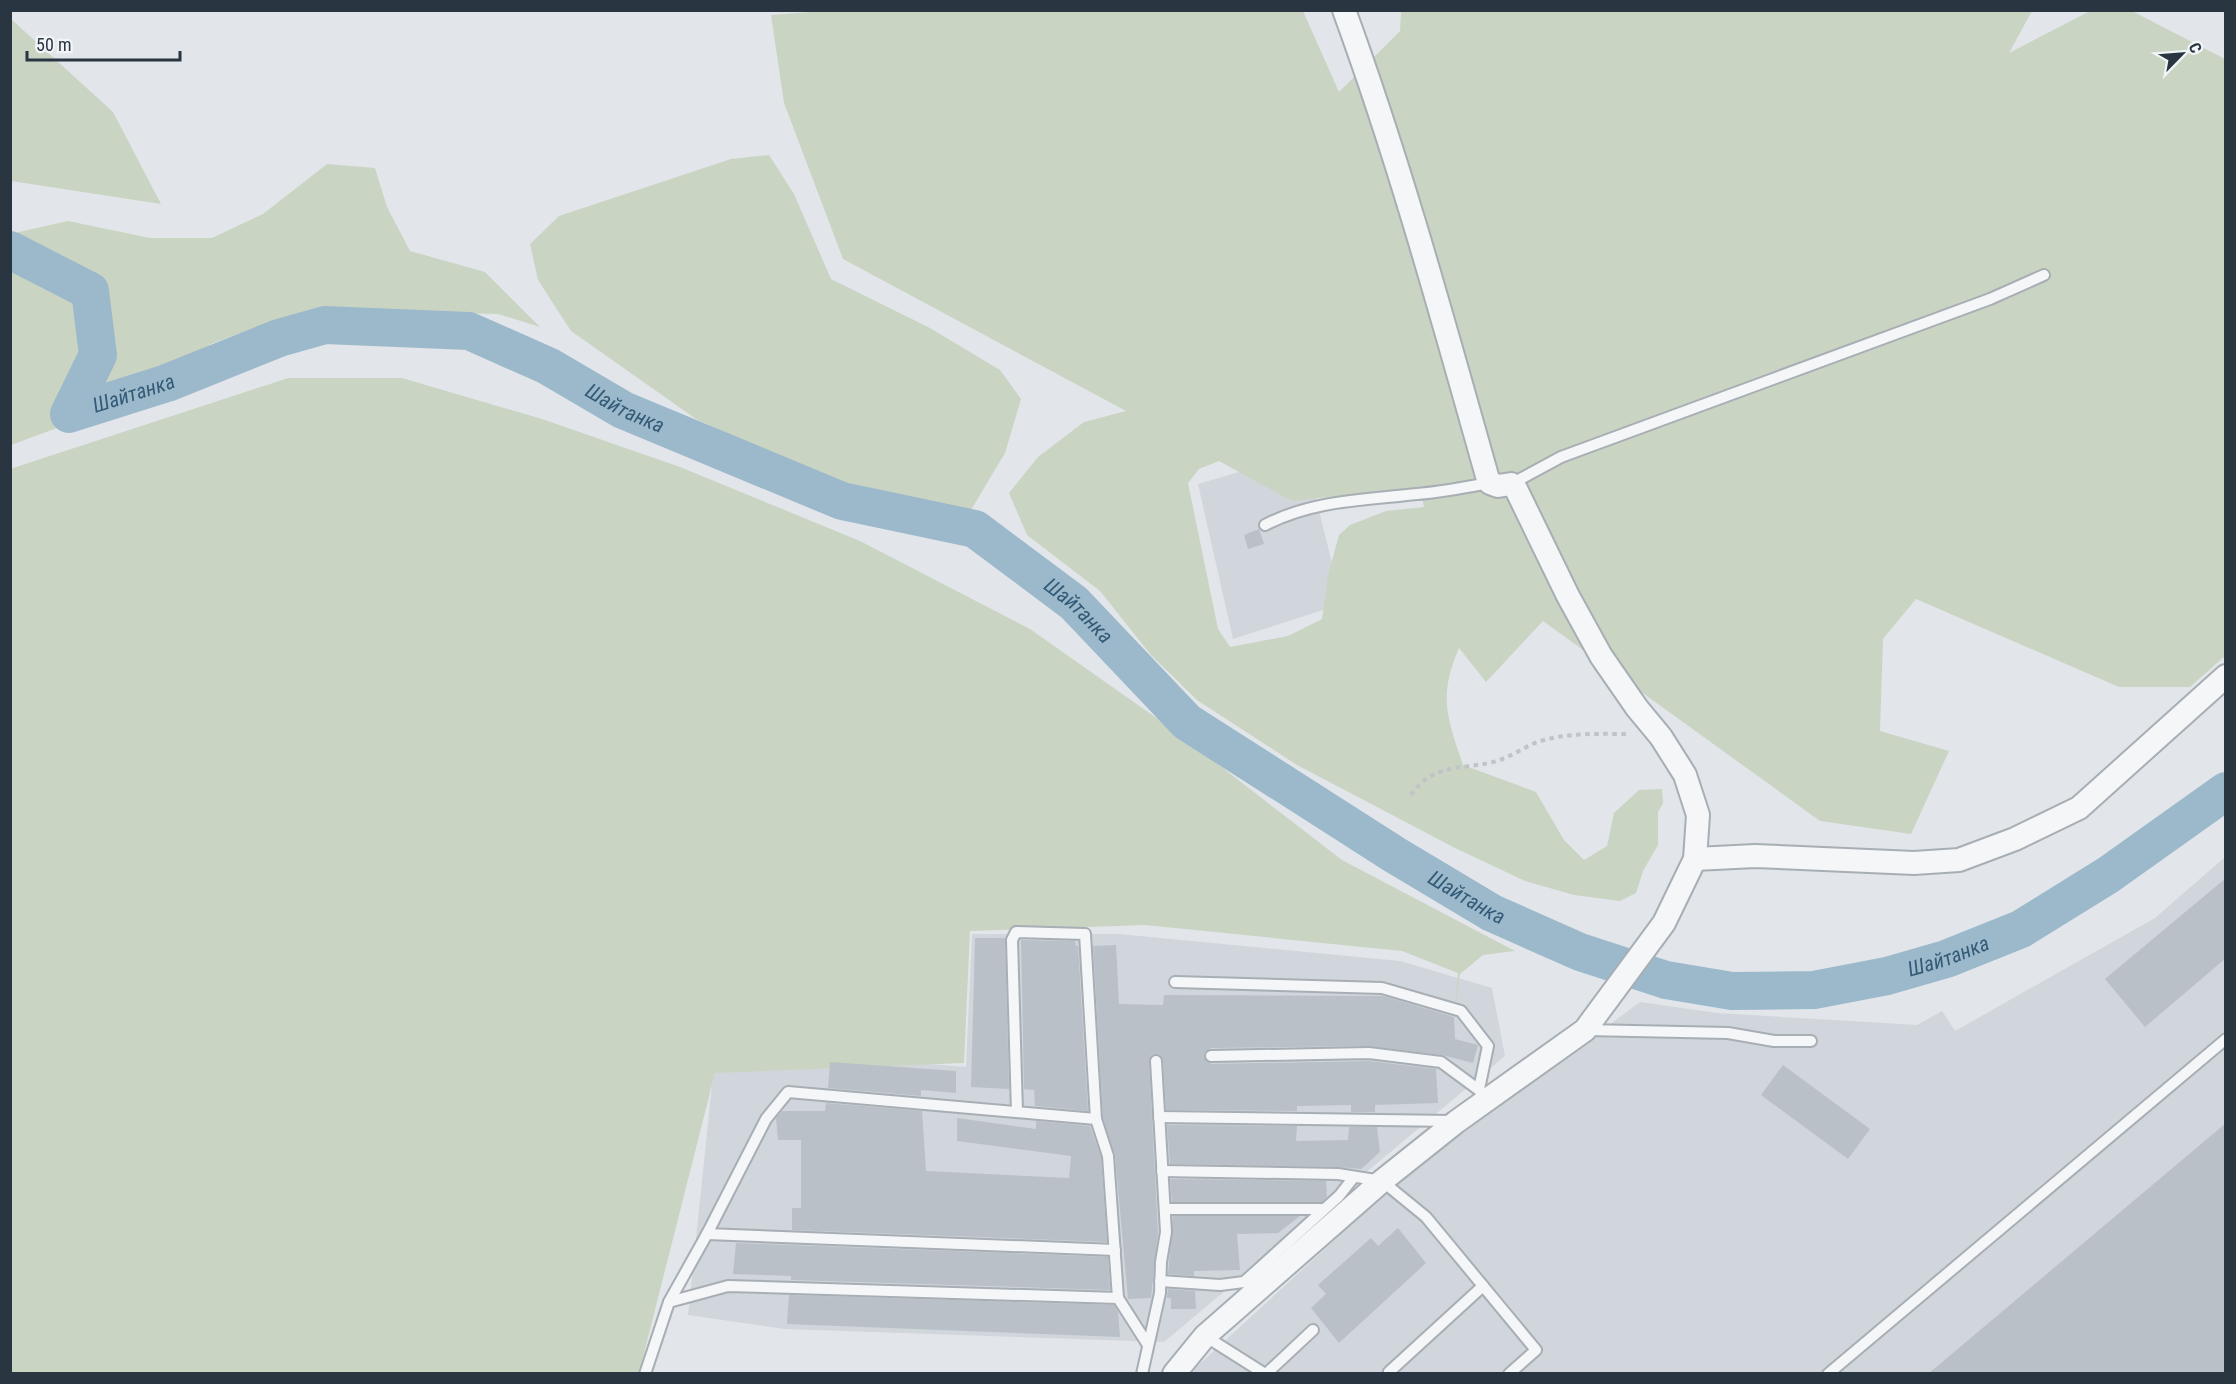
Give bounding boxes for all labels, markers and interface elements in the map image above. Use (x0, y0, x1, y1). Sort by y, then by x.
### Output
scale bar (27, 24, 180, 62)
north arrow (2152, 24, 2212, 84)
text: 50 m (36, 34, 71, 55)
text: С (2185, 40, 2206, 56)
water label: Шайтанка (90, 369, 178, 418)
water label: Шайтанка (581, 379, 668, 438)
water label: Шайтанка (1040, 573, 1118, 648)
water label: Шайтанка (1424, 866, 1509, 929)
water label: Шайтанка (1905, 931, 1993, 981)

